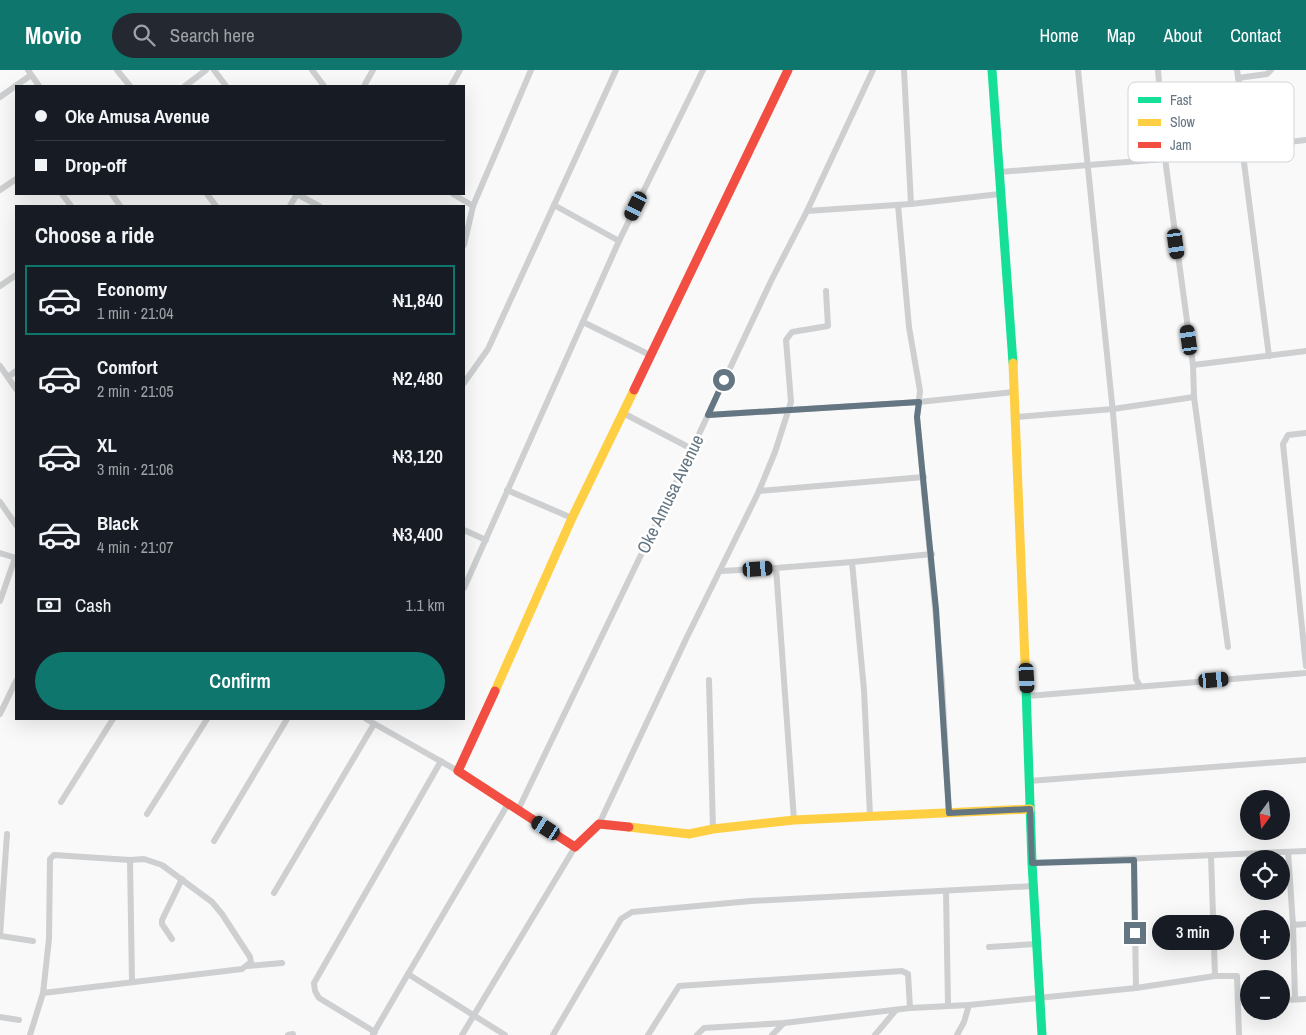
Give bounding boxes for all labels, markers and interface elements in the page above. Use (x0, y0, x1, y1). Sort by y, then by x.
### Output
search box (112, 13, 462, 58)
text: Movio (25, 19, 82, 51)
icon: search (130, 21, 158, 49)
text: Search here (170, 22, 255, 48)
text: Home (1039, 23, 1079, 48)
text: Map (1107, 23, 1136, 48)
text: About (1164, 23, 1202, 48)
text: Contact (1230, 23, 1281, 48)
legend (1128, 82, 1294, 162)
text: Fast (1170, 91, 1192, 109)
text: Oke Amusa Avenue (65, 103, 210, 129)
text: Slow (1170, 113, 1196, 131)
text: Jam (1170, 136, 1192, 154)
text: Drop-off (65, 152, 126, 178)
car (622, 189, 649, 223)
text: Choose a ride (35, 220, 154, 250)
car (1166, 228, 1185, 260)
text: Economy (97, 276, 167, 302)
icon: car (37, 278, 82, 323)
text: ₦1,840 (393, 287, 443, 313)
text: 1 min · 21:04 (97, 302, 174, 324)
car (1179, 324, 1198, 356)
text: Comfort (97, 354, 158, 380)
icon: car (37, 356, 82, 401)
text: ₦2,480 (393, 365, 443, 391)
route start (713, 369, 735, 391)
text: 2 min · 21:05 (97, 380, 174, 402)
street label: Oke Amusa Avenue (630, 430, 710, 558)
text: XL (97, 432, 117, 458)
icon: car (37, 434, 82, 479)
text: ₦3,120 (393, 443, 443, 469)
text: 3 min · 21:06 (97, 458, 174, 480)
text: Black (97, 510, 139, 536)
icon: car (37, 512, 82, 557)
text: ₦3,400 (393, 521, 443, 547)
text: 4 min · 21:07 (97, 536, 174, 558)
car (742, 560, 773, 578)
icon: cash (35, 591, 63, 619)
text: Cash (75, 592, 111, 618)
text: 1.1 km (406, 594, 445, 616)
button: Confirm (35, 652, 445, 710)
car (1018, 663, 1035, 693)
car (1198, 671, 1229, 689)
north arrow (1240, 790, 1290, 840)
map controls (1240, 790, 1290, 1020)
car (529, 814, 562, 842)
button: locate (1240, 850, 1290, 900)
button: + (1240, 910, 1290, 960)
callout: 3 min (1152, 916, 1235, 950)
text: 3 min (1176, 921, 1210, 943)
route end (1124, 922, 1146, 944)
button: − (1240, 970, 1290, 1020)

